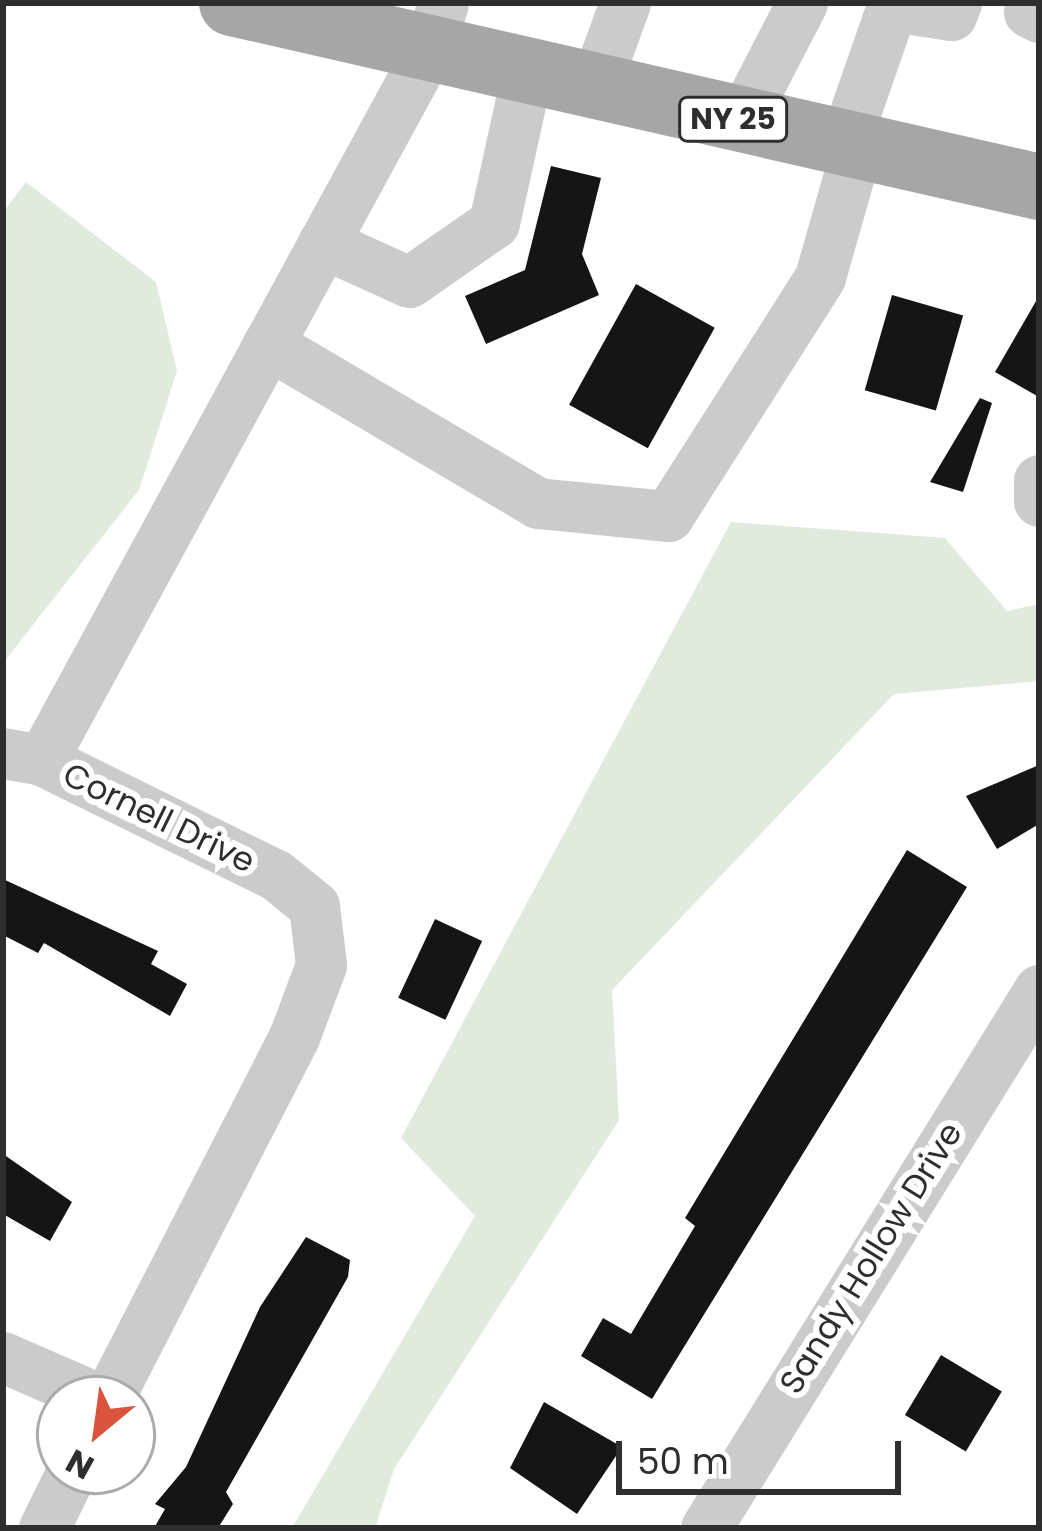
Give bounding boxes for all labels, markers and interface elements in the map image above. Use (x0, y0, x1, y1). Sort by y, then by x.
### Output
road number: NY 25 (676, 95, 790, 143)
street label: Cornell Drive (57, 755, 261, 881)
street label: Sandy Hollow Drive (771, 1115, 971, 1401)
north arrow (36, 1375, 156, 1495)
scale bar (622, 1417, 907, 1491)
text: 50 m (637, 1436, 729, 1487)
text: N (58, 1438, 102, 1491)

